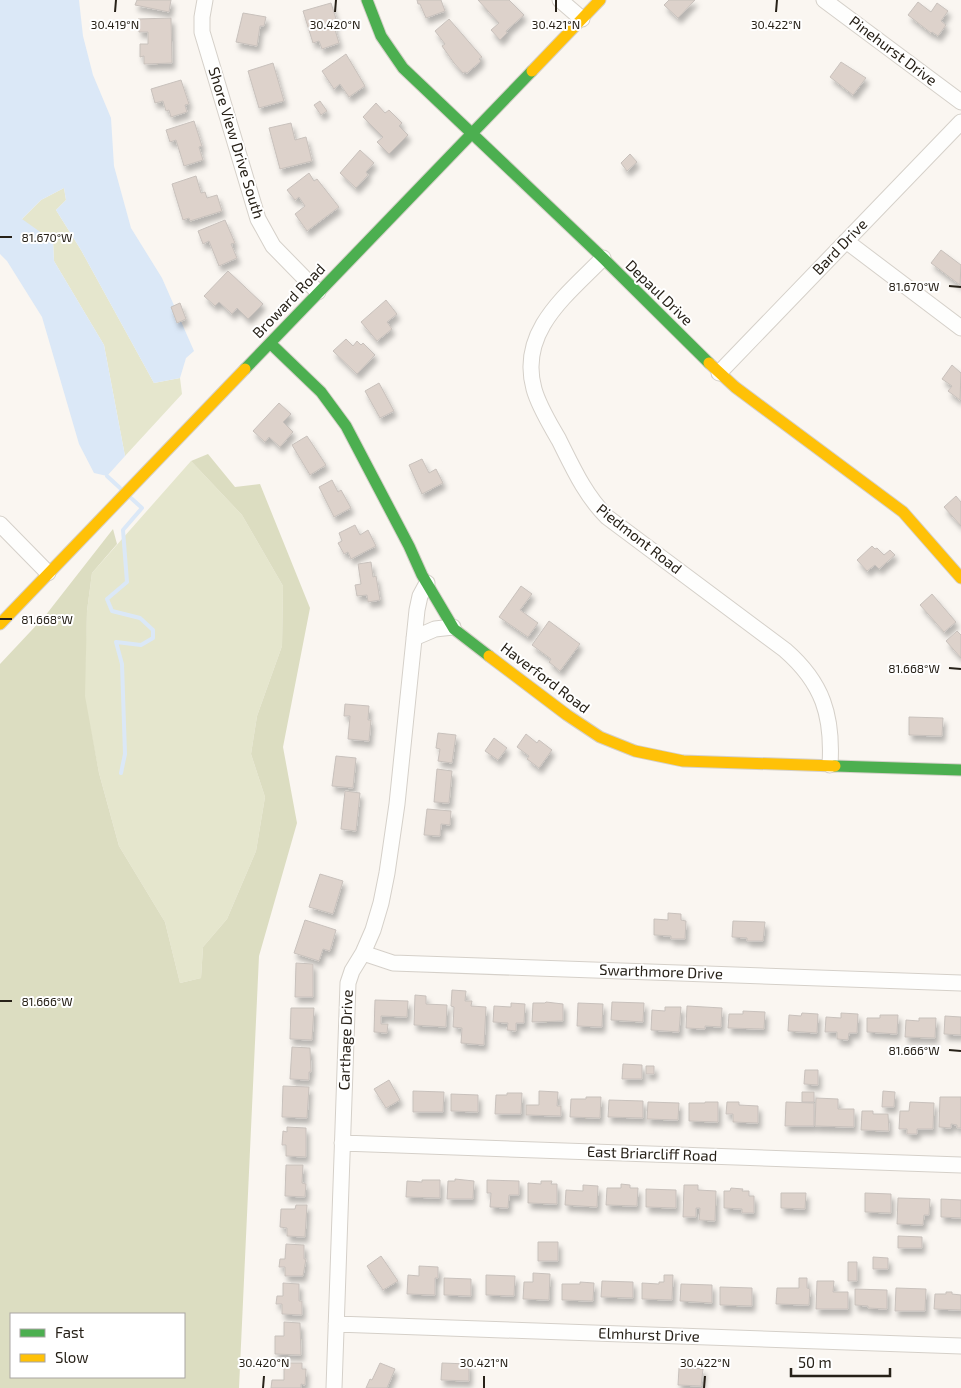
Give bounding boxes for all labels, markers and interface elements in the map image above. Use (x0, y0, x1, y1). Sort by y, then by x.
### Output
street label: Pinehurst Drive (846, 11, 941, 89)
text: 30.419°N (91, 17, 139, 31)
text: 30.420°N (310, 17, 360, 31)
text: 30.421°N (532, 17, 580, 31)
text: 30.422°N (751, 17, 801, 31)
street label: Shore View Drive South (205, 65, 269, 221)
street label: Bard Drive (808, 215, 870, 278)
text: 81.670°W (22, 230, 72, 244)
street label: Depaul Drive (622, 256, 697, 329)
street label: Broward Road (248, 259, 328, 341)
text: 81.670°W (889, 279, 939, 293)
street label: Piedmont Road (593, 499, 686, 577)
text: 81.668°W (21, 612, 73, 626)
street label: Haverford Road (498, 638, 594, 716)
text: 81.668°W (888, 661, 940, 675)
street label: Swarthmore Drive (599, 960, 723, 982)
street label: Carthage Drive (334, 989, 356, 1091)
text: 81.666°W (21, 994, 73, 1008)
text: 81.666°W (888, 1043, 940, 1057)
street label: East Briarcliff Road (587, 1142, 718, 1164)
legend (10, 1313, 185, 1378)
text: Fast (55, 1323, 85, 1341)
street label: Elmhurst Drive (598, 1323, 700, 1345)
scale bar (791, 1346, 890, 1378)
text: Slow (55, 1348, 89, 1366)
text: 50 m (798, 1353, 832, 1371)
text: 30.420°N (239, 1355, 289, 1369)
text: 30.421°N (460, 1355, 508, 1369)
text: 30.422°N (680, 1355, 730, 1369)

